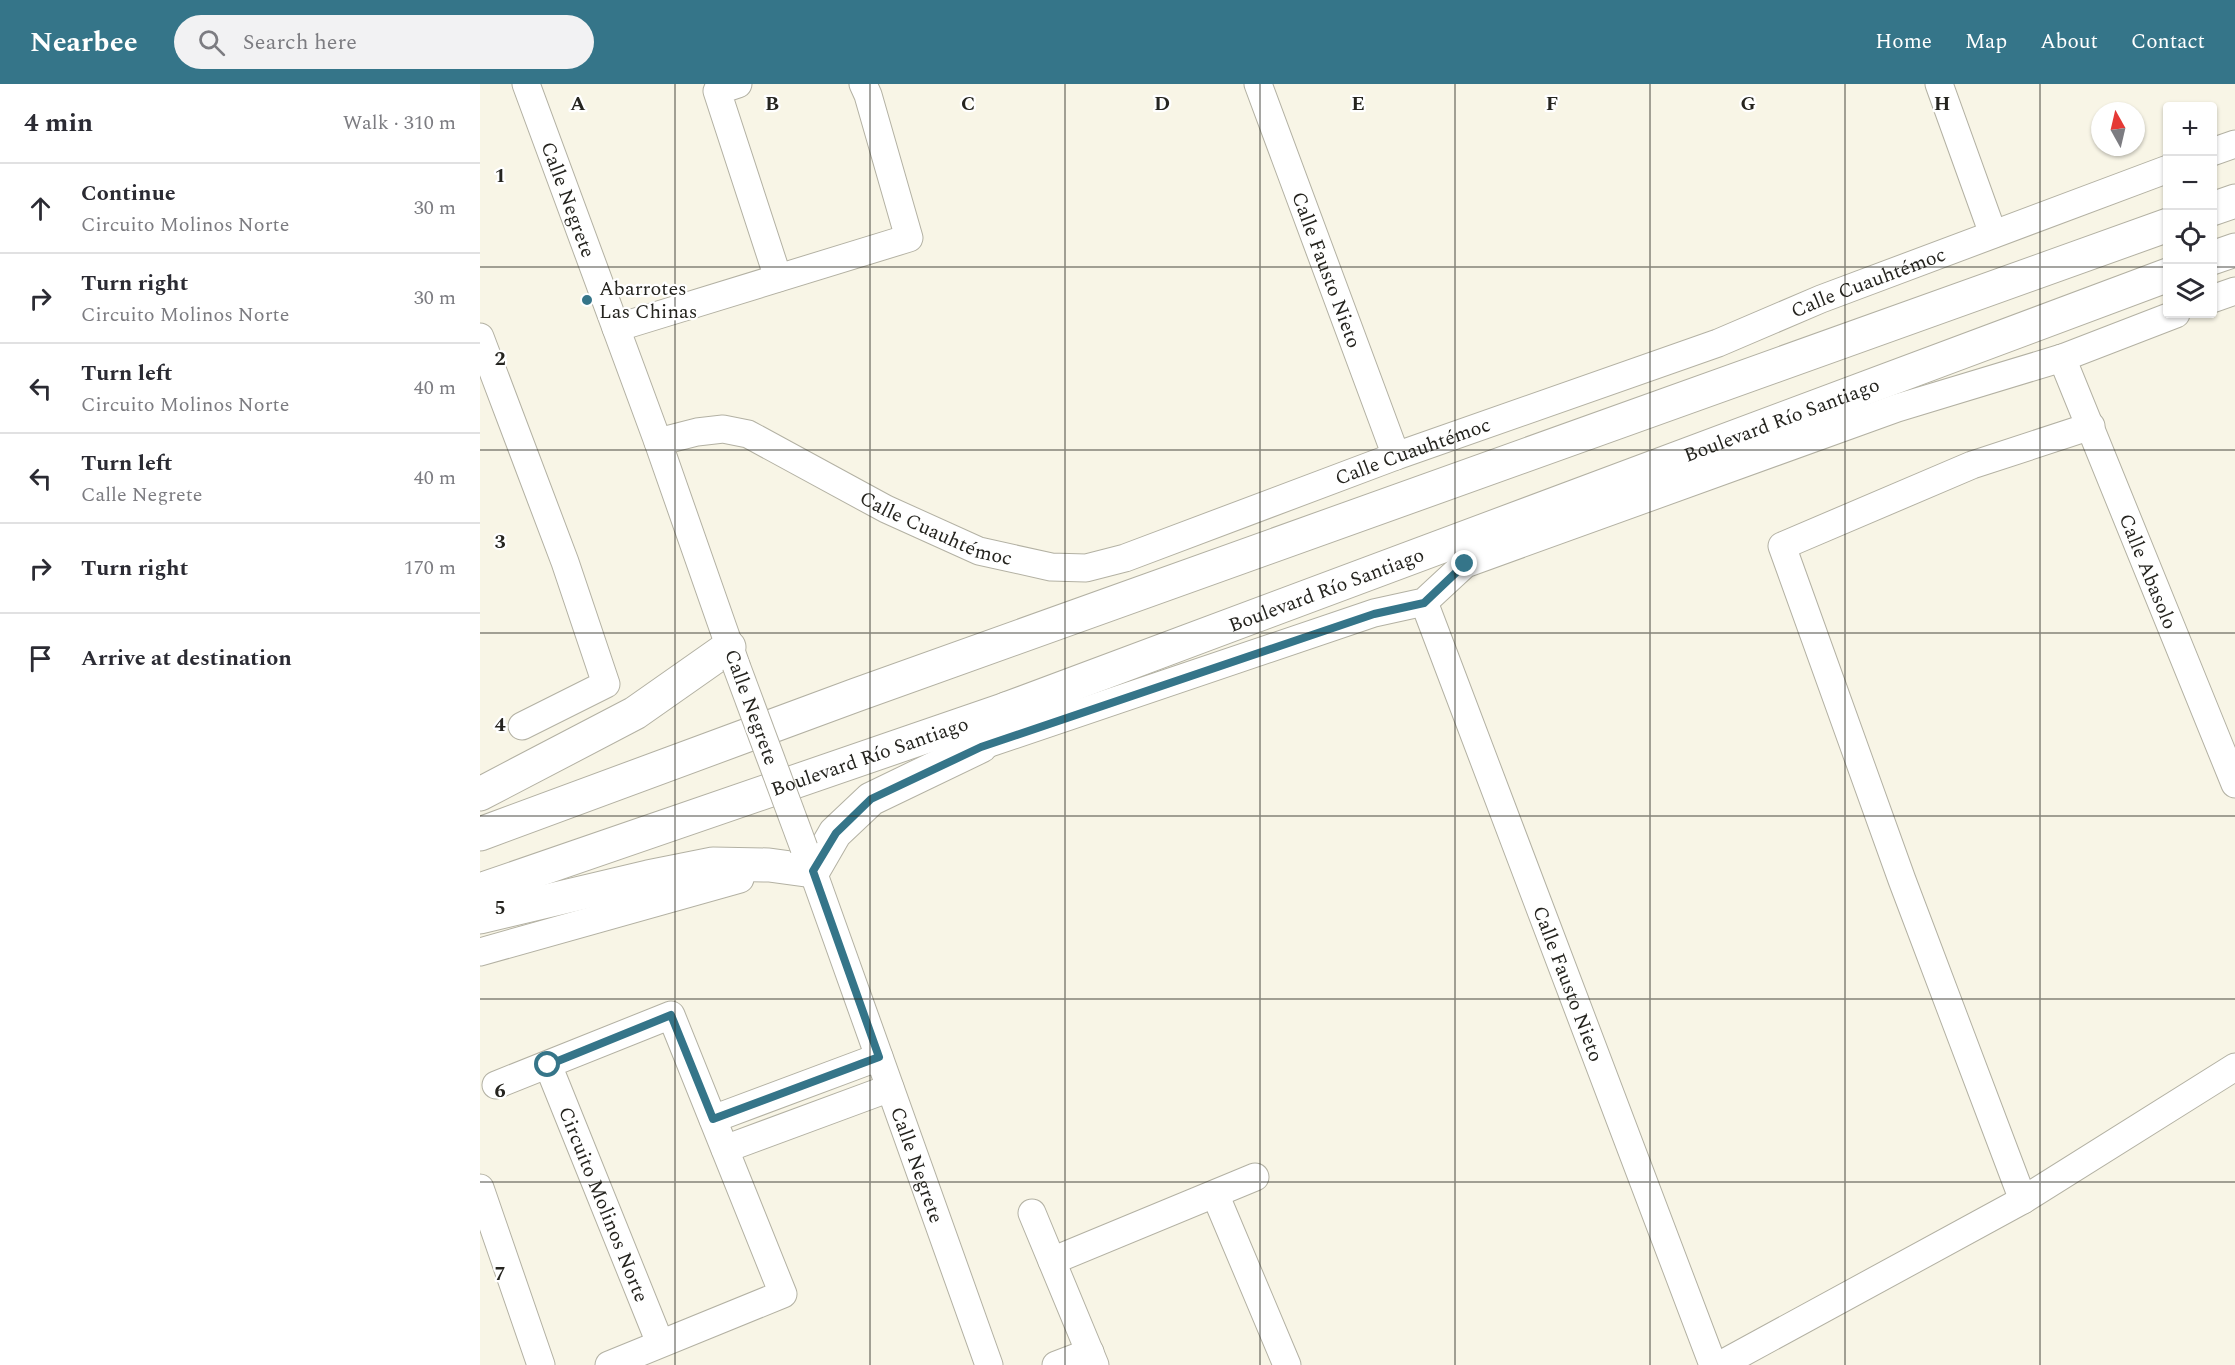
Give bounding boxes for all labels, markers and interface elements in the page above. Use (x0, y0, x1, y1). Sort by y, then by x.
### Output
search box (174, 15, 594, 69)
text: Nearbee (30, 21, 138, 64)
icon: search (195, 26, 228, 59)
text: Search here (243, 26, 357, 59)
text: Home (1875, 26, 1932, 58)
text: Map (1965, 26, 2007, 58)
text: About (2040, 26, 2098, 58)
text: Contact (2131, 26, 2205, 58)
text: A (570, 89, 586, 119)
text: B (765, 89, 779, 119)
text: C (961, 89, 975, 119)
text: D (1154, 89, 1170, 119)
text: E (1351, 89, 1365, 119)
text: F (1546, 89, 1558, 119)
text: G (1740, 89, 1756, 119)
text: H (1934, 89, 1950, 119)
north arrow (2091, 102, 2145, 156)
map controls (2163, 102, 2217, 318)
button: + (2163, 102, 2217, 156)
text: 4 min (24, 103, 93, 143)
text: Walk · 310 m (343, 108, 456, 138)
street label: Calle Negrete (533, 138, 603, 262)
button: − (2163, 156, 2217, 210)
text: 1 (494, 161, 506, 191)
text: Continue (81, 177, 176, 210)
street label: Calle Fausto Nieto (1283, 188, 1369, 352)
icon: ahead (24, 192, 57, 225)
text: 30 m (414, 193, 456, 223)
text: Circuito Molinos Norte (81, 210, 289, 240)
button: locate (2163, 210, 2217, 264)
street label: Calle Cuauhtémoc (1786, 240, 1950, 326)
button: layers (2163, 264, 2217, 318)
text: Turn right (81, 267, 188, 300)
place label: Abarrotes Las Chinas (599, 274, 697, 327)
icon: right (24, 282, 57, 315)
text: 30 m (414, 283, 456, 313)
marker: Abarrotes Las Chinas (580, 293, 594, 307)
text: Circuito Molinos Norte (81, 300, 289, 330)
text: 2 (494, 344, 506, 374)
text: Turn left (81, 357, 173, 390)
street label: Boulevard Río Santiago (1680, 370, 1884, 471)
icon: left (24, 372, 57, 405)
text: 40 m (414, 373, 456, 403)
text: Circuito Molinos Norte (81, 390, 289, 420)
street label: Calle Cuauhtémoc (1331, 410, 1495, 494)
text: Turn left (81, 447, 173, 480)
icon: left (24, 462, 57, 495)
text: 40 m (414, 463, 456, 493)
text: Calle Negrete (81, 480, 202, 510)
street label: Calle Cuauhtémoc (854, 483, 1015, 574)
street label: Calle Abasolo (2111, 509, 2185, 634)
text: 3 (494, 527, 506, 557)
street label: Boulevard Río Santiago (1224, 540, 1429, 641)
route end (1451, 550, 1477, 576)
icon: right (24, 552, 57, 585)
text: Turn right (81, 552, 188, 585)
text: 170 m (404, 553, 456, 583)
icon: arrive (24, 642, 57, 675)
text: Arrive at destination (81, 642, 292, 675)
street label: Calle Negrete (716, 645, 786, 770)
street label: Boulevard Río Santiago (767, 709, 973, 805)
text: 4 (494, 710, 506, 740)
text: 5 (494, 893, 506, 923)
street label: Calle Fausto Nieto (1524, 902, 1611, 1066)
route start (534, 1051, 560, 1077)
text: 6 (494, 1076, 506, 1106)
street label: Circuito Molinos Norte (550, 1102, 656, 1307)
street label: Calle Negrete (882, 1103, 951, 1227)
text: 7 (494, 1259, 506, 1289)

